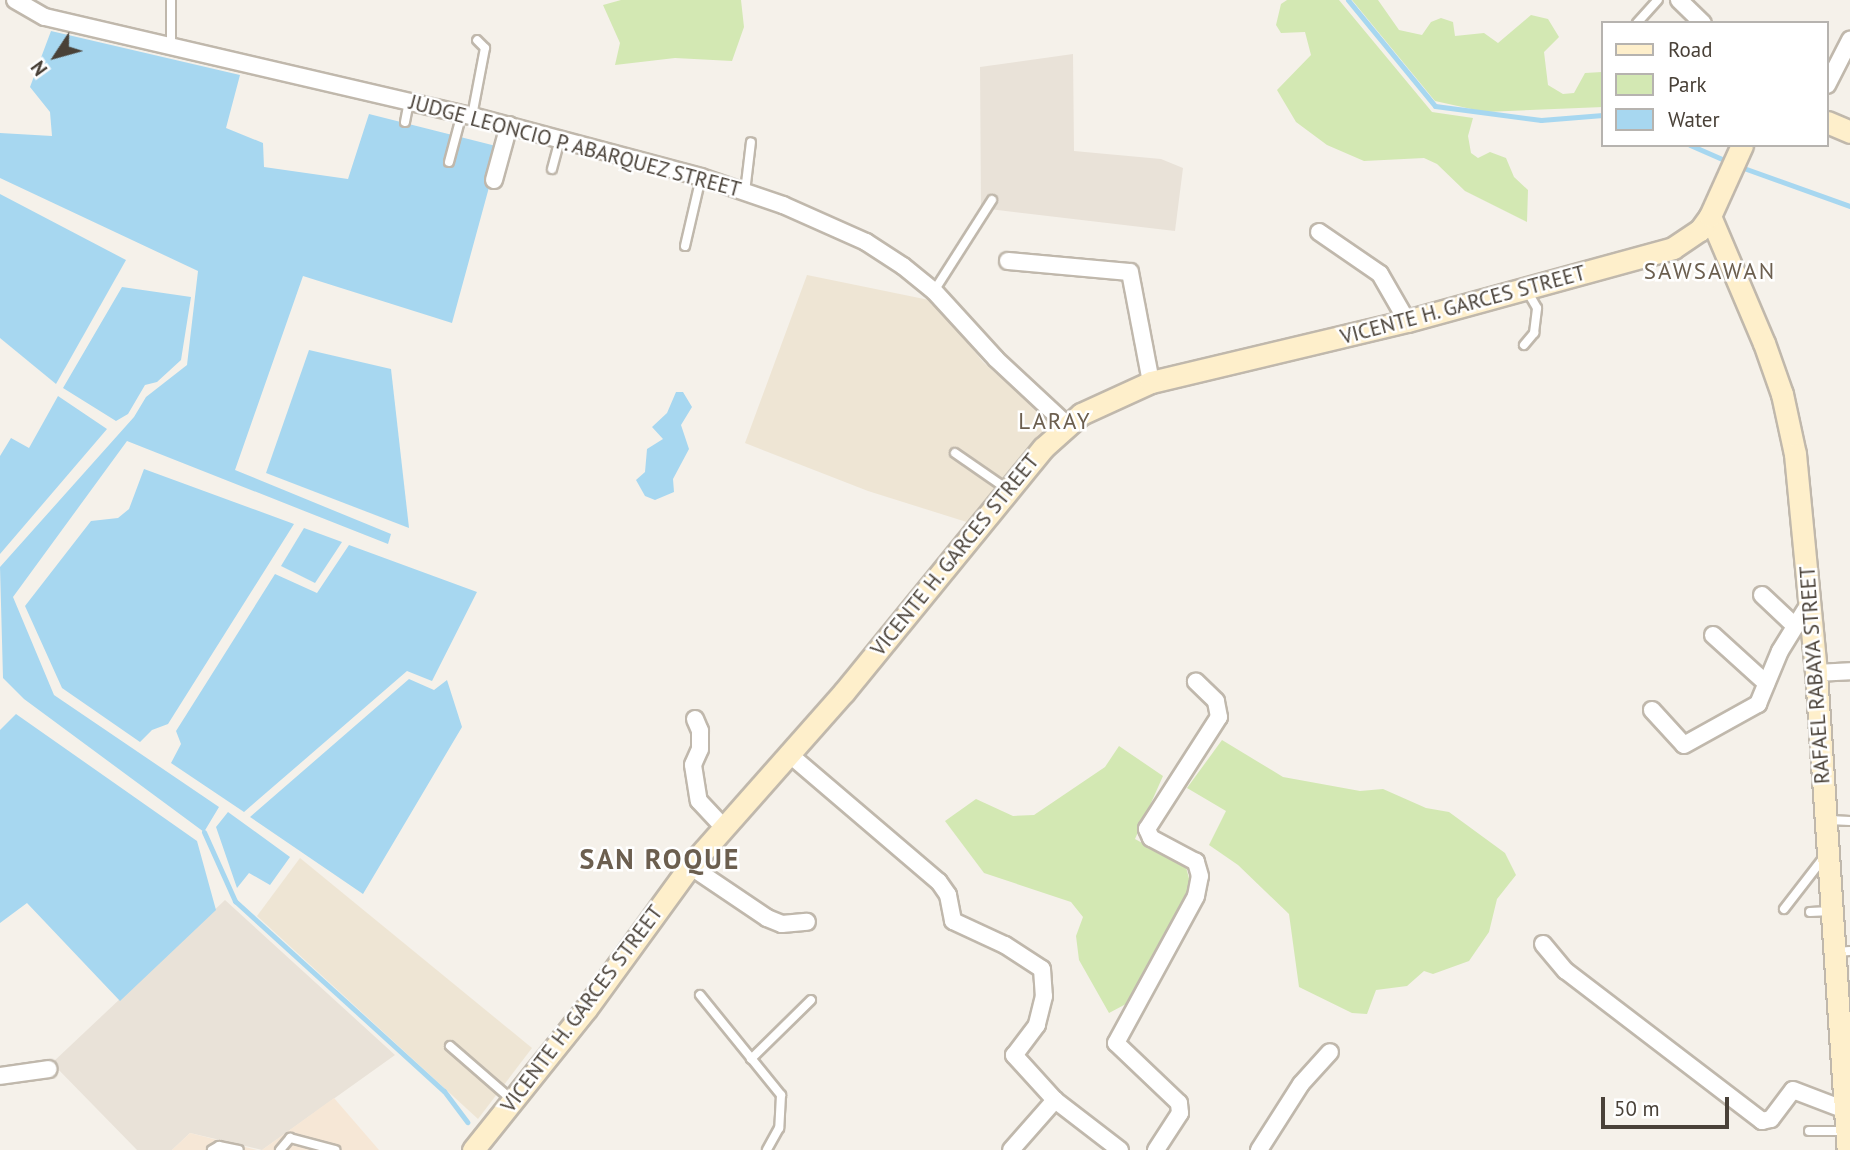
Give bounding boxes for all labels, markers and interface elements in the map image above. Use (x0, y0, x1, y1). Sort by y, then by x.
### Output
north arrow (21, 21, 91, 91)
legend (1602, 21, 1829, 147)
text: Road (1668, 36, 1712, 63)
text: N (26, 56, 52, 80)
text: Park (1668, 71, 1707, 98)
street label: JUDGE LEONCIO P. ABARQUEZ STREET (405, 89, 745, 203)
text: Water (1668, 106, 1720, 133)
district label: SAWSAWAN (1645, 257, 1775, 285)
street label: VICENTE H. GARCES STREET (1337, 260, 1589, 350)
district label: LARAY (1019, 407, 1091, 435)
street label: VICENTE H. GARCES STREET (865, 448, 1045, 662)
street label: RAFAEL RABAYA STREET (1795, 564, 1835, 786)
district label: SAN ROQUE (581, 842, 739, 876)
street label: VICENTE H. GARCES STREET (495, 900, 669, 1118)
scale bar (1605, 1084, 1733, 1128)
text: 50 m (1614, 1095, 1660, 1122)

